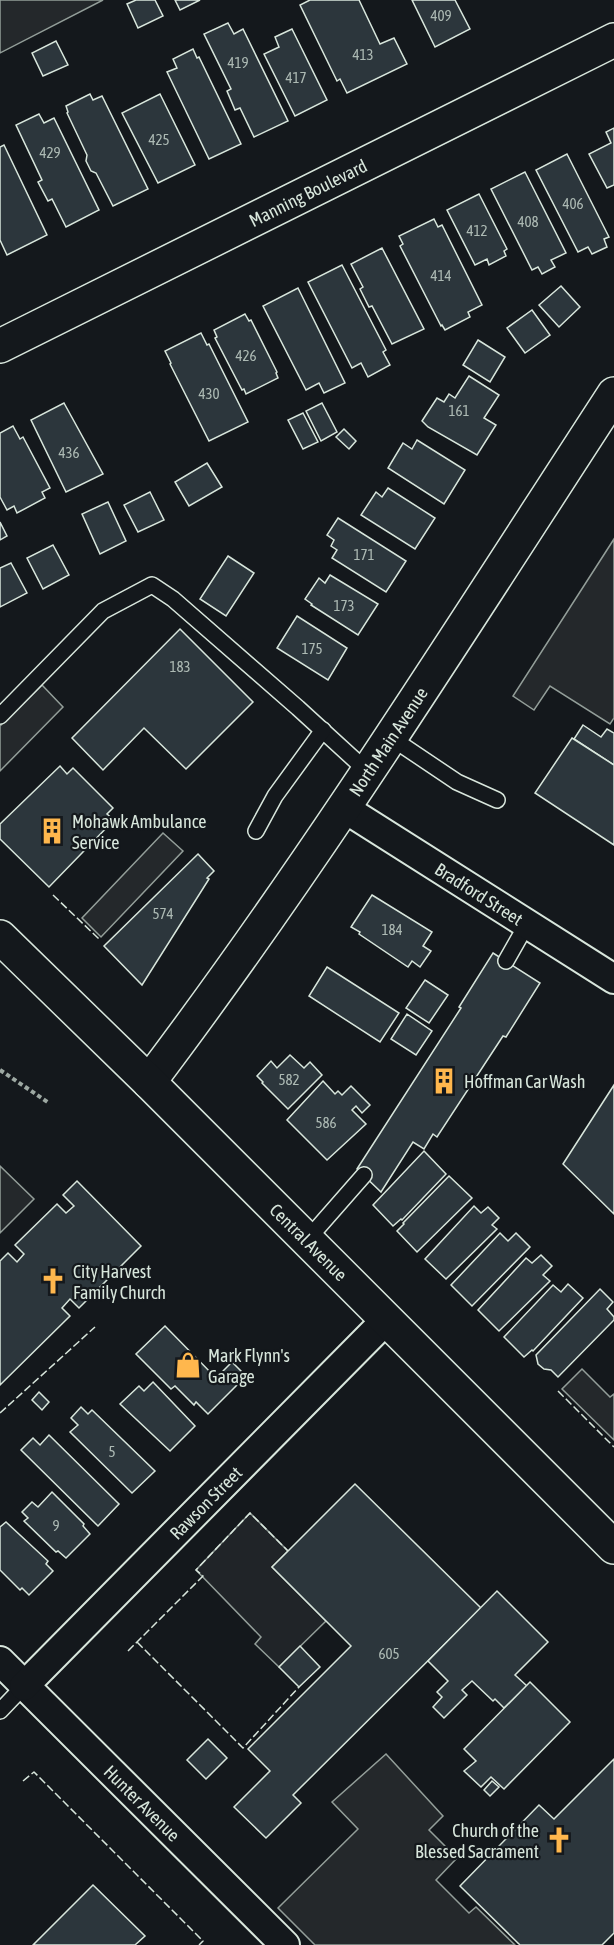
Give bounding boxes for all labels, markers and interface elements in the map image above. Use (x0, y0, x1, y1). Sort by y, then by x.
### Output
house number: 409 (430, 7, 452, 24)
house number: 413 (352, 46, 374, 63)
house number: 419 (227, 54, 249, 71)
house number: 417 (285, 69, 307, 86)
house number: 425 (148, 131, 170, 148)
house number: 429 (39, 144, 61, 161)
street label: Manning Boulevard (246, 154, 370, 231)
house number: 406 (562, 195, 584, 212)
house number: 408 (517, 213, 539, 230)
house number: 412 (466, 222, 488, 239)
house number: 414 (430, 267, 452, 284)
house number: 426 (235, 347, 257, 364)
house number: 430 (198, 385, 220, 402)
house number: 161 (448, 402, 470, 419)
house number: 436 (58, 444, 80, 461)
house number: 171 (353, 546, 375, 563)
house number: 173 (333, 597, 355, 614)
house number: 175 (301, 640, 323, 657)
house number: 183 (169, 658, 191, 675)
street label: North Main Avenue (344, 683, 431, 800)
place label: Mohawk Ambulance Service (72, 811, 206, 853)
building icon: Mohawk Ambulance Service (37, 816, 67, 846)
street label: Bradford Street (431, 858, 527, 929)
house number: 574 (152, 905, 174, 922)
house number: 184 (381, 921, 403, 938)
building icon: Hoffman Car Wash (429, 1066, 459, 1096)
house number: 582 (278, 1071, 300, 1088)
place label: Hoffman Car Wash (464, 1071, 585, 1092)
house number: 586 (315, 1114, 337, 1131)
street label: Central Avenue (266, 1199, 352, 1285)
place label: City Harvest Family Church (73, 1261, 166, 1303)
church icon: City Harvest Family Church (38, 1266, 68, 1296)
place label: Mark Flynn's Garage (208, 1345, 290, 1387)
shop icon: Mark Flynn's Garage (173, 1350, 203, 1380)
house number: 5 (108, 1443, 116, 1460)
street label: Rawson Street (165, 1462, 246, 1543)
house number: 9 (52, 1517, 60, 1534)
house number: 605 (378, 1645, 400, 1662)
street label: Hunter Avenue (100, 1761, 185, 1845)
place label: Church of the Blessed Sacrament (415, 1820, 539, 1862)
church icon: Church of the Blessed Sacrament (544, 1825, 574, 1855)

